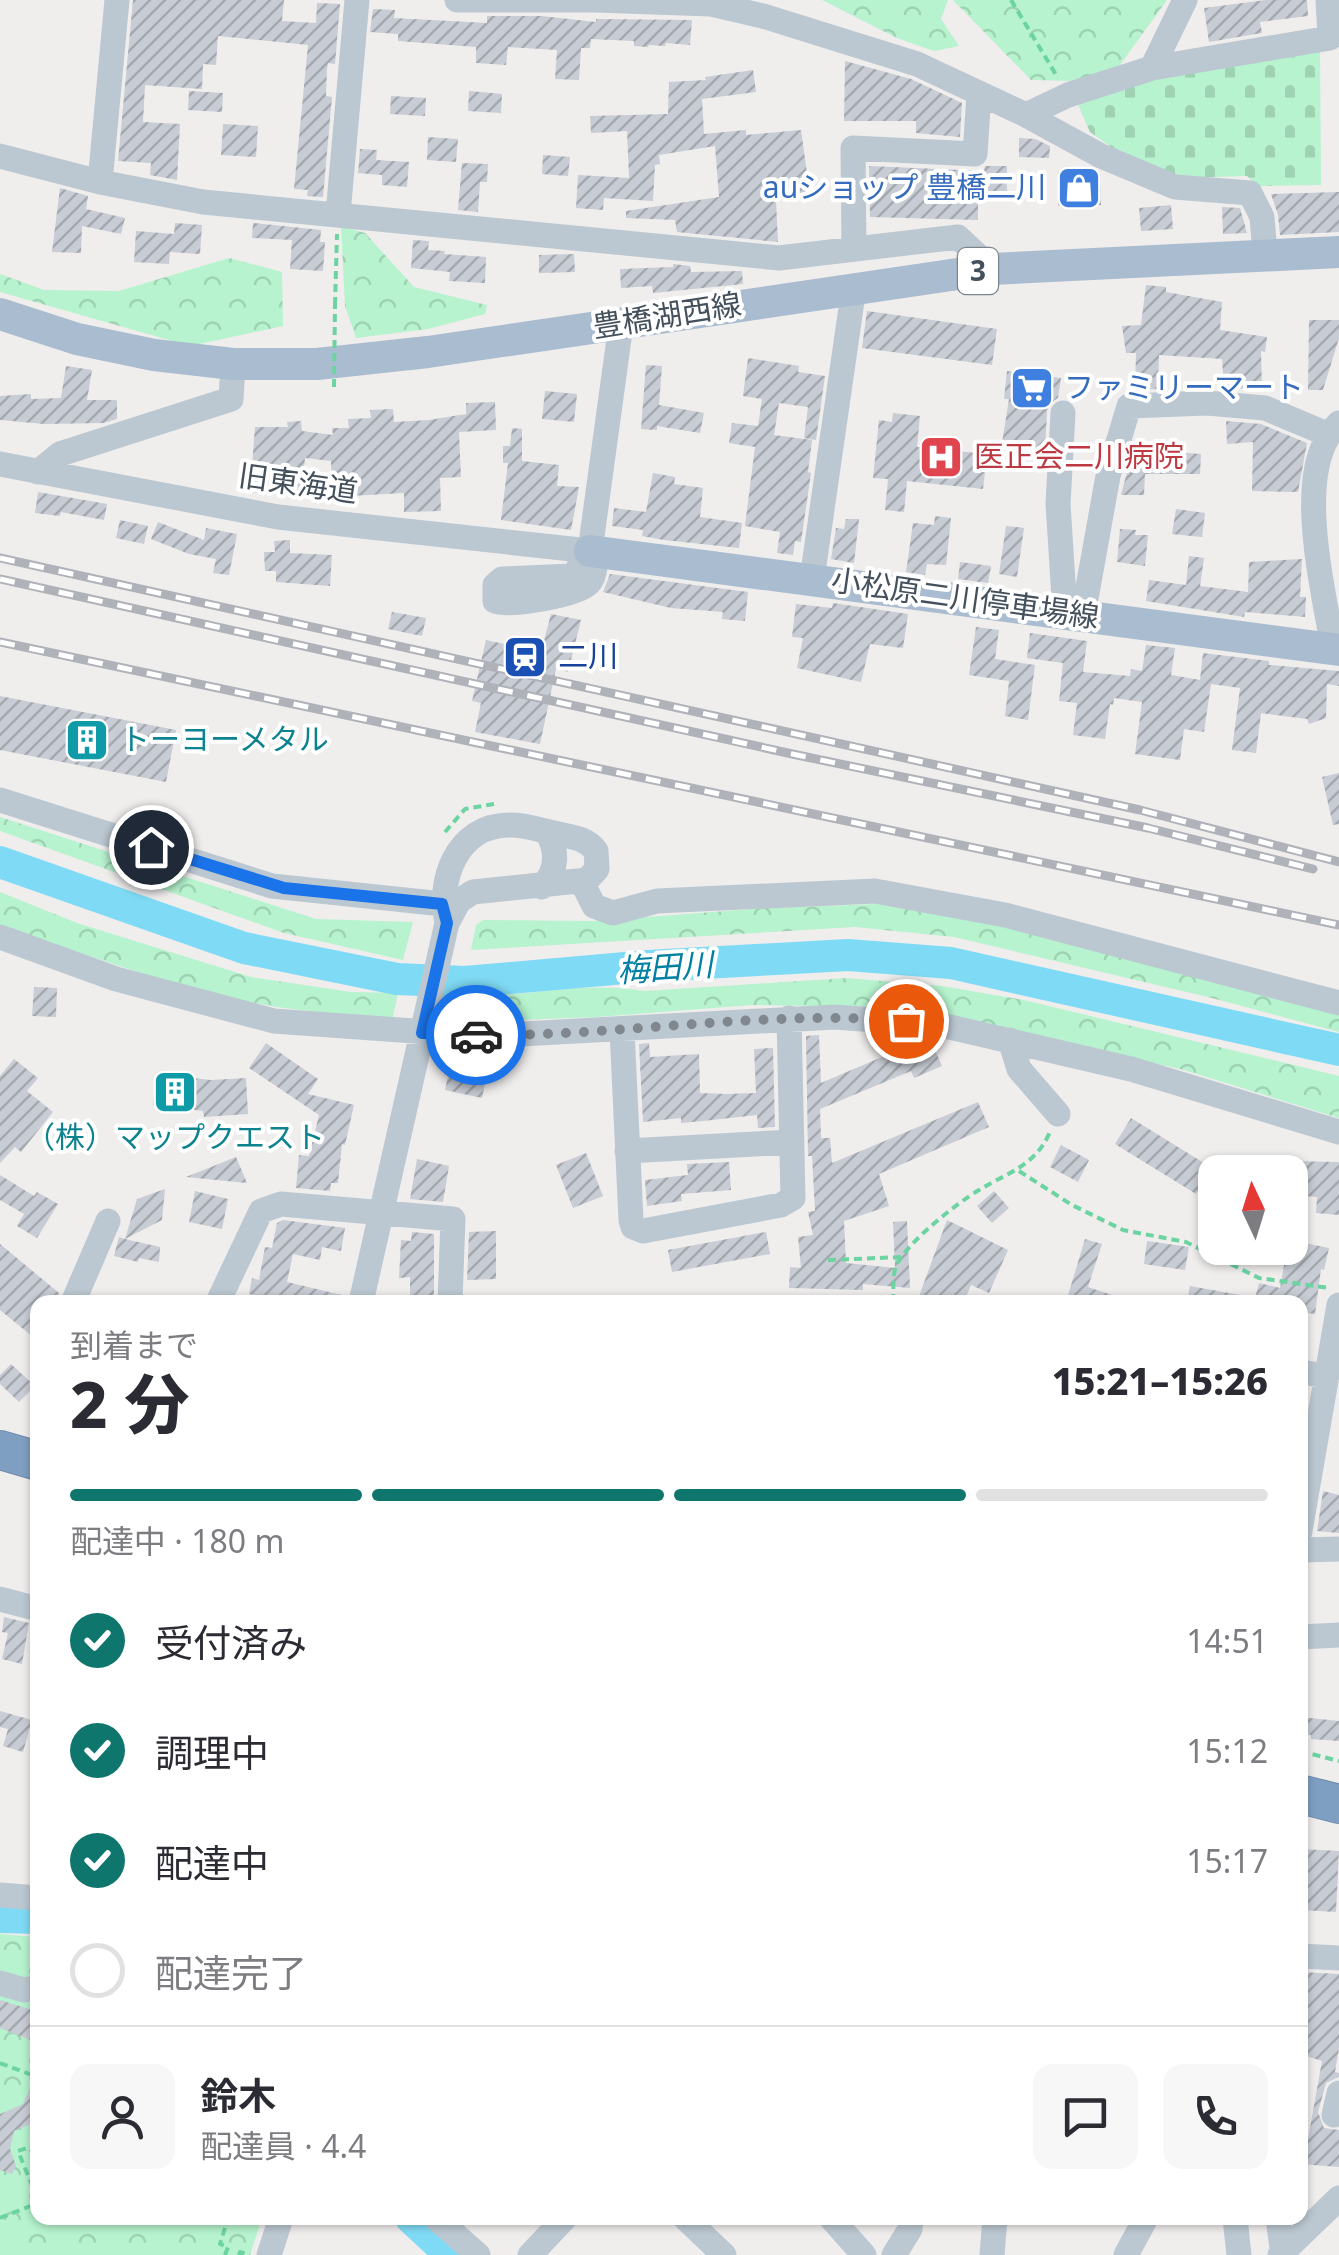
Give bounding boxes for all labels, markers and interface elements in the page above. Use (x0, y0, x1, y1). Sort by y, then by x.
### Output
shop icon: auショップ 豊橋二川 (1056, 165, 1102, 211)
place label: auショップ 豊橋二川 (763, 166, 1046, 207)
road number: 3 (958, 248, 998, 294)
street label: 豊橋湖西線 (589, 283, 744, 346)
supermarket icon: ファミリーマート (1009, 365, 1055, 411)
place label: ファミリーマート (1064, 366, 1304, 407)
hospital icon: 医正会二川病院 (918, 434, 964, 480)
place label: 医正会二川病院 (974, 435, 1184, 476)
street label: 旧東海道 (236, 454, 360, 511)
street label: 小松原二川停車場線 (829, 558, 1102, 637)
station icon: 二川 (502, 634, 548, 680)
place label: 二川 (558, 635, 618, 676)
building icon: トーヨーメタル (64, 717, 110, 763)
place label: トーヨーメタル (120, 718, 329, 759)
pin (109, 805, 194, 890)
icon: home (124, 820, 179, 875)
water label: 梅田川 (616, 941, 717, 991)
pin (864, 979, 949, 1064)
courier (426, 985, 526, 1085)
icon: bag (879, 994, 934, 1049)
icon: car (449, 1008, 504, 1063)
building icon: （株）マップクエスト (152, 1069, 198, 1115)
place label: （株）マップクエスト (25, 1116, 325, 1157)
north arrow (1198, 1155, 1308, 1265)
map controls (1198, 1155, 1308, 1265)
text: 到着まで (70, 1323, 198, 1366)
text: 15:21–15:26 (1052, 1354, 1268, 1406)
text: 2 分 (70, 1359, 189, 1447)
text: 配達中 · 180 m (70, 1519, 284, 1562)
icon: check (70, 1613, 125, 1668)
text: 受付済み (155, 1616, 307, 1668)
text: 14:51 (1186, 1619, 1268, 1662)
icon: check (70, 1723, 125, 1778)
text: 調理中 (155, 1726, 269, 1778)
text: 15:12 (1186, 1729, 1268, 1772)
icon: check (70, 1833, 125, 1888)
text: 配達中 (155, 1836, 269, 1888)
text: 15:17 (1186, 1839, 1268, 1882)
text: 配達完了 (155, 1946, 307, 1998)
button: person (70, 2064, 175, 2169)
button: chat (1033, 2064, 1138, 2169)
button: phone (1163, 2064, 1268, 2169)
text: 鈴木 (200, 2069, 276, 2121)
text: 配達員 · 4.4 (200, 2124, 366, 2167)

